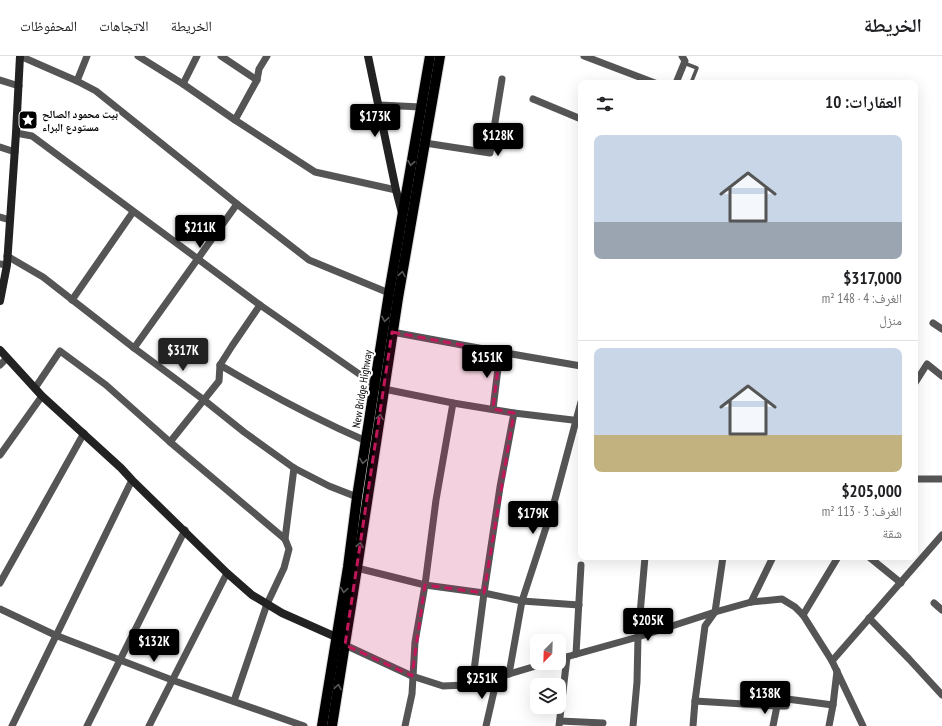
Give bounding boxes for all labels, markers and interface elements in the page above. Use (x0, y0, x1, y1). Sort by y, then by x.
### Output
text: الخريطة (864, 13, 922, 37)
text: المحفوظات (20, 17, 77, 35)
text: الاتجاهات (99, 17, 149, 35)
text: الخريطة (171, 17, 212, 35)
text: العقارات: 10 (825, 91, 902, 113)
icon: filters (594, 93, 616, 115)
pin: $173K (347, 104, 403, 138)
place label: بيت محمود الصالح مستودع البراء (42, 107, 118, 135)
text: $173K (359, 108, 391, 125)
place icon: بيت محمود الصالح مستودع البراء (17, 109, 39, 131)
pin: $128K (470, 123, 526, 157)
text: $128K (482, 127, 514, 144)
one-way arrow (408, 160, 416, 166)
icon: home (712, 161, 784, 233)
pin: $211K (172, 215, 228, 249)
text: $211K (184, 219, 216, 236)
text: $317,000 (843, 267, 902, 289)
one-way arrow (397, 271, 405, 277)
text: الغرف: 4 · 148 m² (822, 290, 902, 307)
text: منزل (879, 312, 902, 329)
one-way arrow (381, 316, 390, 322)
pin: $317K (155, 338, 211, 372)
text: $317K (167, 342, 199, 359)
pin: $151K (459, 345, 515, 379)
street label: New Bridge Highway (349, 348, 375, 429)
text: $151K (471, 349, 503, 366)
icon: home (712, 374, 784, 446)
one-way arrow (375, 414, 384, 420)
one-way arrow (359, 458, 367, 464)
text: $205,000 (841, 480, 902, 502)
pin: $179K (505, 501, 561, 535)
text: الغرف: 3 · 113 m² (822, 503, 902, 520)
text: $179K (517, 505, 549, 522)
text: شقة (883, 525, 902, 542)
one-way arrow (356, 542, 364, 548)
one-way arrow (340, 587, 349, 593)
pin: $205K (620, 608, 676, 642)
text: $205K (632, 612, 664, 629)
pin: $132K (126, 629, 182, 663)
text: $132K (138, 633, 170, 650)
north arrow (530, 634, 566, 670)
map controls (530, 634, 566, 714)
pin: $251K (454, 666, 510, 700)
text: $251K (466, 670, 498, 687)
button: layers (530, 678, 566, 714)
pin: $138K (737, 681, 793, 715)
one-way arrow (333, 684, 342, 691)
text: $138K (749, 685, 781, 702)

